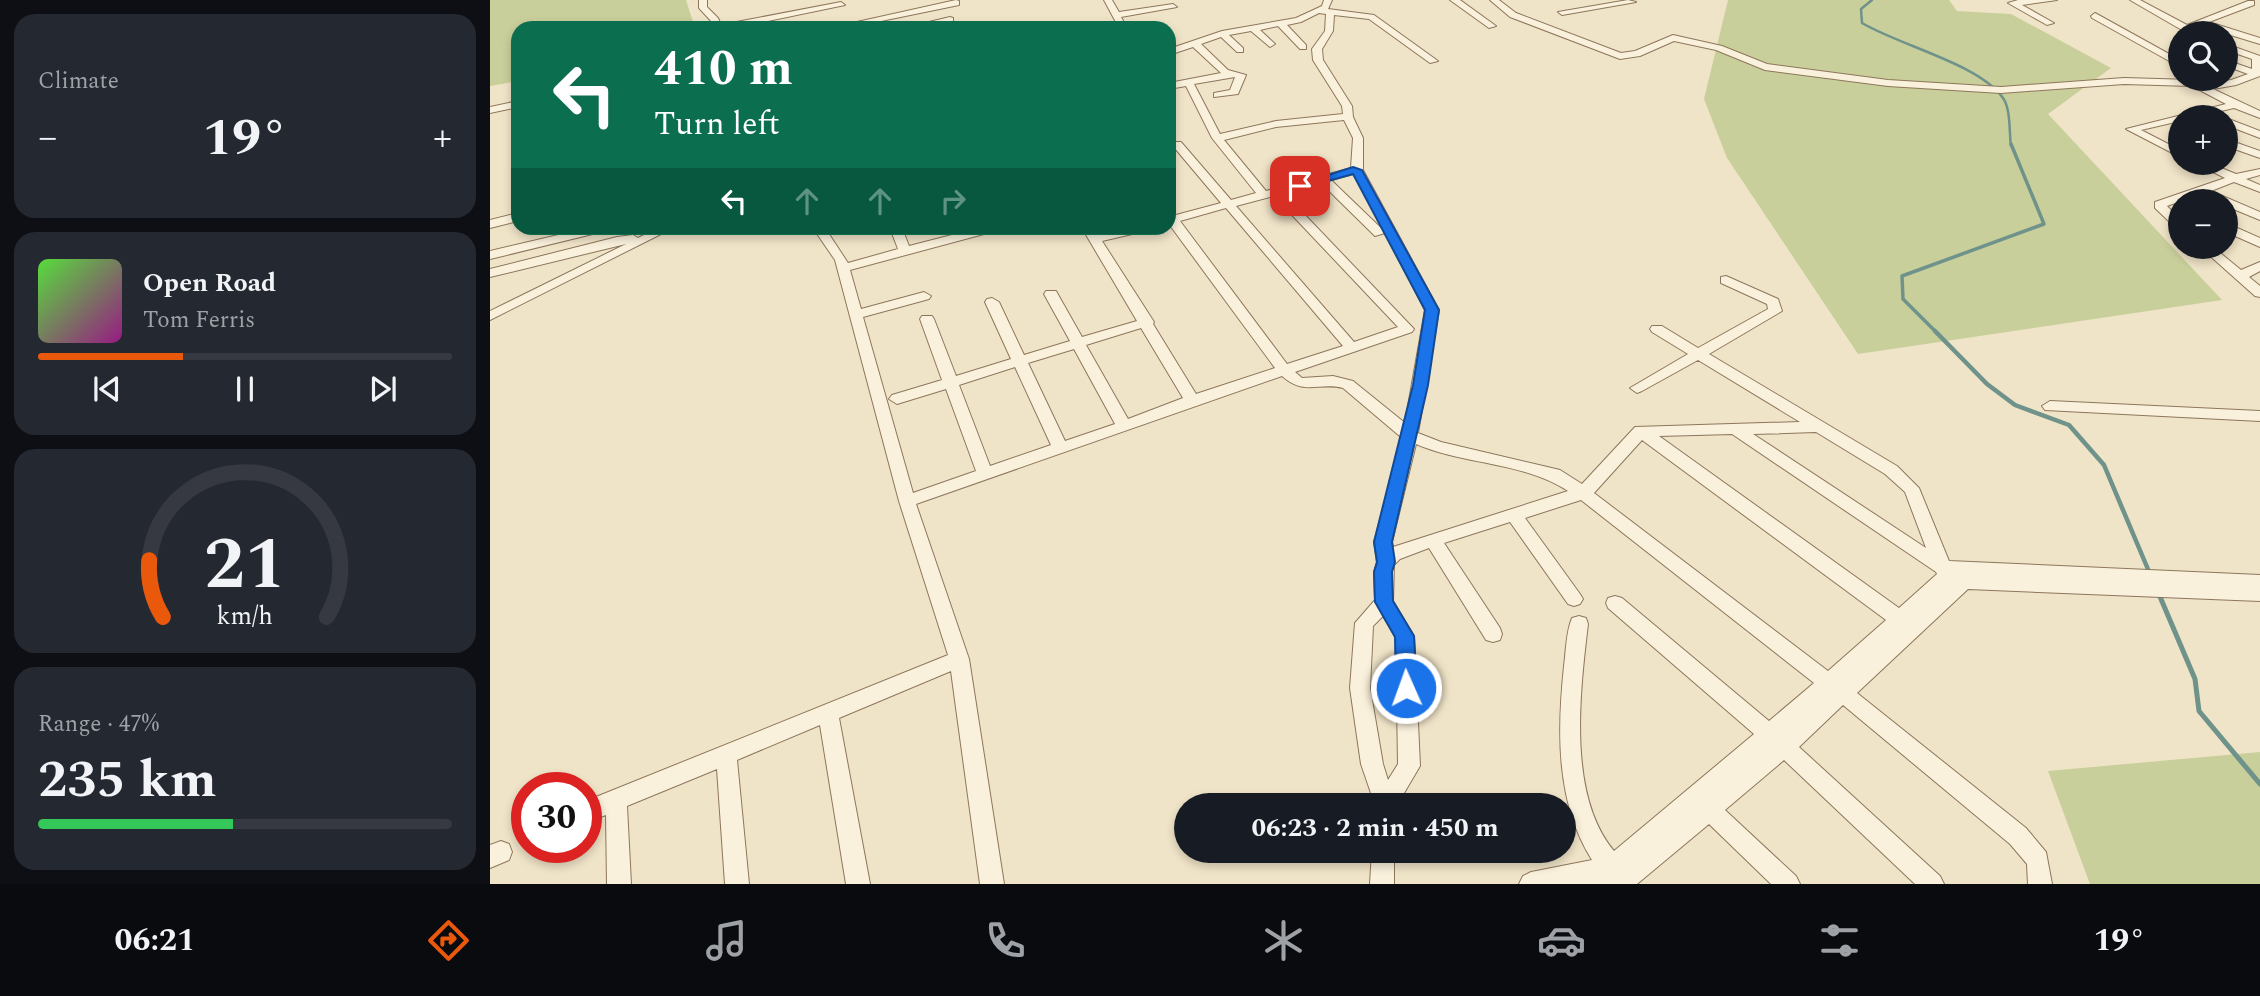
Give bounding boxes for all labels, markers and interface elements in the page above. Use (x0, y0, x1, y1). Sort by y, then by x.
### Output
map controls (2168, 21, 2238, 259)
button: search (2168, 21, 2238, 91)
text: 410 m (654, 32, 793, 107)
icon: left (539, 49, 630, 140)
text: Climate (38, 64, 119, 99)
text: 19° (203, 99, 287, 178)
text: Turn left (654, 100, 780, 149)
button: + (2168, 105, 2238, 175)
text: − (38, 109, 57, 167)
text: + (433, 109, 452, 167)
pin (1270, 156, 1330, 216)
icon: arrive (1281, 167, 1319, 205)
icon: left (715, 182, 753, 220)
icon: ahead (788, 182, 826, 220)
icon: ahead (861, 182, 899, 220)
icon: right (934, 182, 972, 220)
button: − (2168, 189, 2238, 259)
text: Open Road (143, 263, 276, 303)
text: Tom Ferris (143, 303, 255, 338)
icon: previous (88, 370, 126, 408)
icon: pause (226, 370, 264, 408)
icon: next (364, 370, 402, 408)
text: 21 (204, 510, 286, 621)
text: km/h (217, 598, 273, 636)
position arrow (1369, 651, 1443, 725)
text: Range · 47% (38, 707, 159, 742)
text: 235 km (38, 741, 217, 820)
speed limit sign: 30 (511, 772, 602, 863)
text: 06:23 · 2 min · 450 m (1251, 808, 1499, 848)
text: 06:21 (115, 916, 195, 965)
icon: directions (424, 916, 473, 965)
icon: music (702, 916, 751, 965)
icon: phone (981, 916, 1030, 965)
icon: climate (1259, 916, 1308, 965)
icon: car (1537, 916, 1586, 965)
icon: filters (1815, 916, 1864, 965)
text: 19° (2093, 916, 2145, 965)

